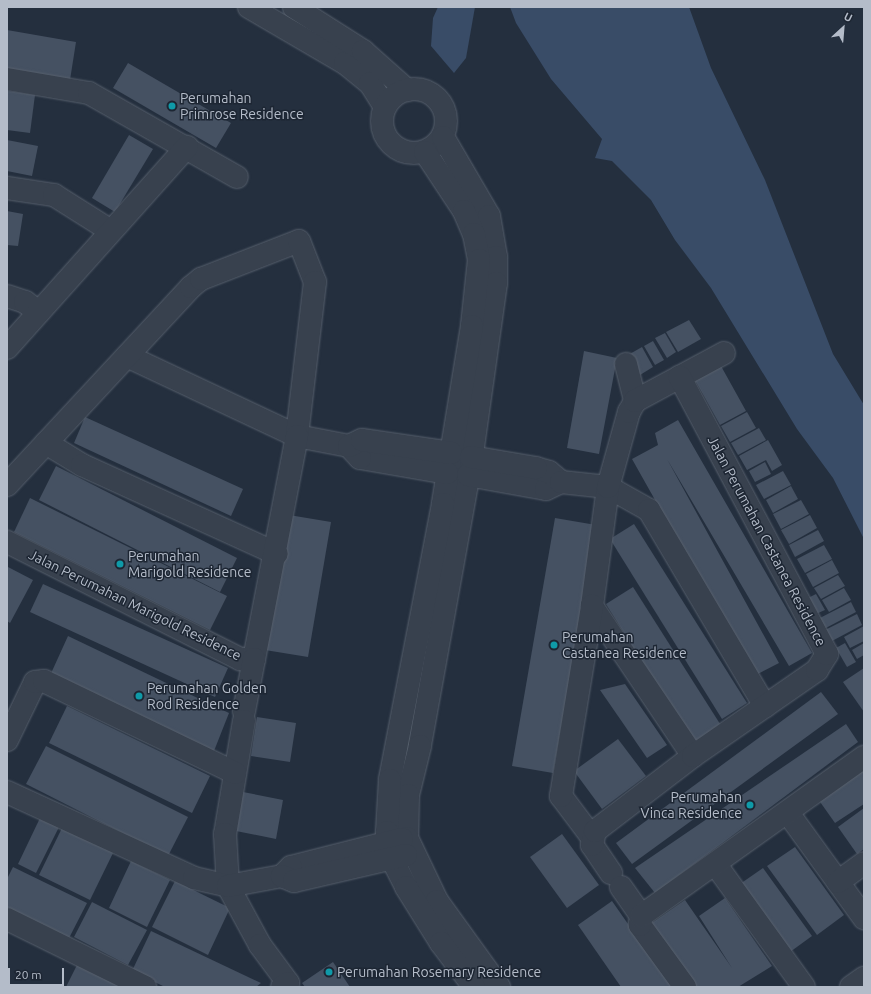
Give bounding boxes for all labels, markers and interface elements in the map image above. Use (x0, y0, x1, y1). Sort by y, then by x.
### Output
north arrow (823, 8, 863, 48)
text: U (842, 10, 854, 24)
place label: Perumahan Primrose Residence (180, 90, 304, 122)
marker: Perumahan Primrose Residence (167, 101, 177, 111)
street label: Jalan Perumahan Castanea Residence (704, 433, 830, 649)
street label: Jalan Perumahan Marigold Residence (26, 546, 244, 664)
place label: Perumahan Marigold Residence (128, 548, 251, 580)
marker: Perumahan Marigold Residence (115, 559, 125, 569)
place label: Perumahan Castanea Residence (562, 629, 687, 662)
marker: Perumahan Castanea Residence (549, 640, 559, 650)
place label: Perumahan Golden Rod Residence (147, 680, 267, 712)
marker: Perumahan Golden Rod Residence (134, 691, 144, 701)
place label: Perumahan Vinca Residence (640, 789, 742, 822)
marker: Perumahan Vinca Residence (745, 800, 755, 810)
scale bar (10, 960, 66, 986)
place label: Perumahan Rosemary Residence (337, 964, 541, 980)
marker: Perumahan Rosemary Residence (324, 967, 334, 977)
text: 20 m (15, 968, 42, 981)

